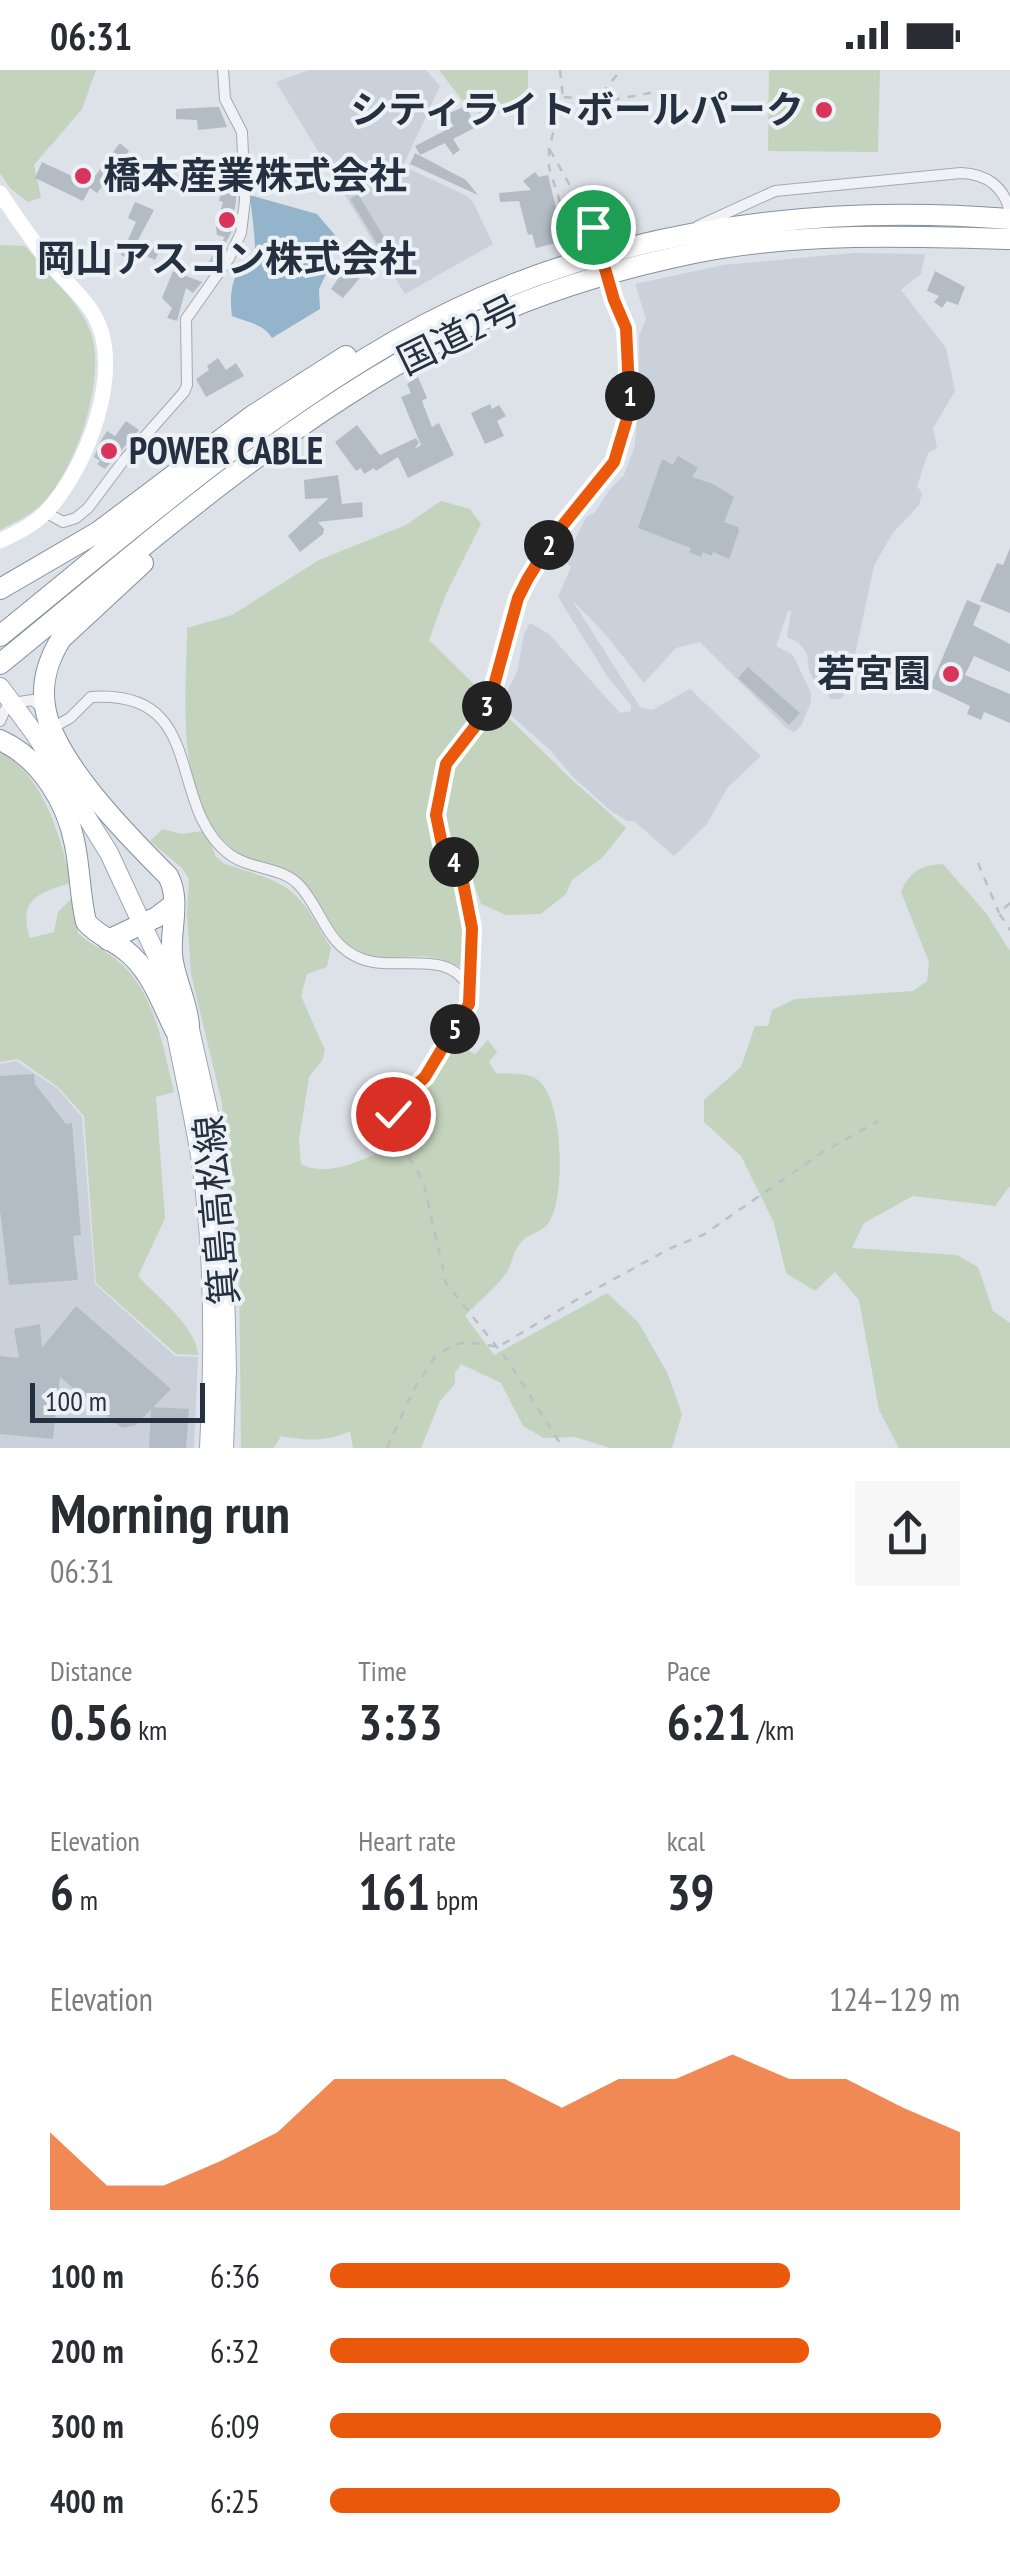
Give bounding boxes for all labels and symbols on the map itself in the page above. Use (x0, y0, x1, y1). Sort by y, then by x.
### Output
place label: シティライトボールパーク (350, 84, 804, 133)
marker: シティライトボールパーク (813, 99, 835, 121)
place label: 橋本産業株式会社 (103, 150, 407, 199)
marker: 橋本産業株式会社 (72, 165, 94, 187)
pin (551, 185, 636, 270)
marker: 岡山アスコン株式会社 (216, 209, 238, 231)
place label: 岡山アスコン株式会社 (37, 233, 417, 282)
street label: 国道2号 (389, 283, 528, 384)
pin: 1 (605, 371, 655, 421)
place label: POWER CABLE (129, 425, 323, 474)
marker: POWER CABLE (98, 440, 120, 462)
pin: 2 (524, 520, 574, 570)
place label: 若宮園 (817, 648, 931, 697)
marker: 若宮園 (940, 663, 962, 685)
pin: 3 (462, 681, 512, 731)
pin: 4 (429, 837, 479, 887)
pin: 5 (430, 1004, 480, 1054)
pin (351, 1072, 436, 1157)
street label: 箕島高松線 (183, 1113, 248, 1307)
scale bar (30, 1378, 205, 1422)

